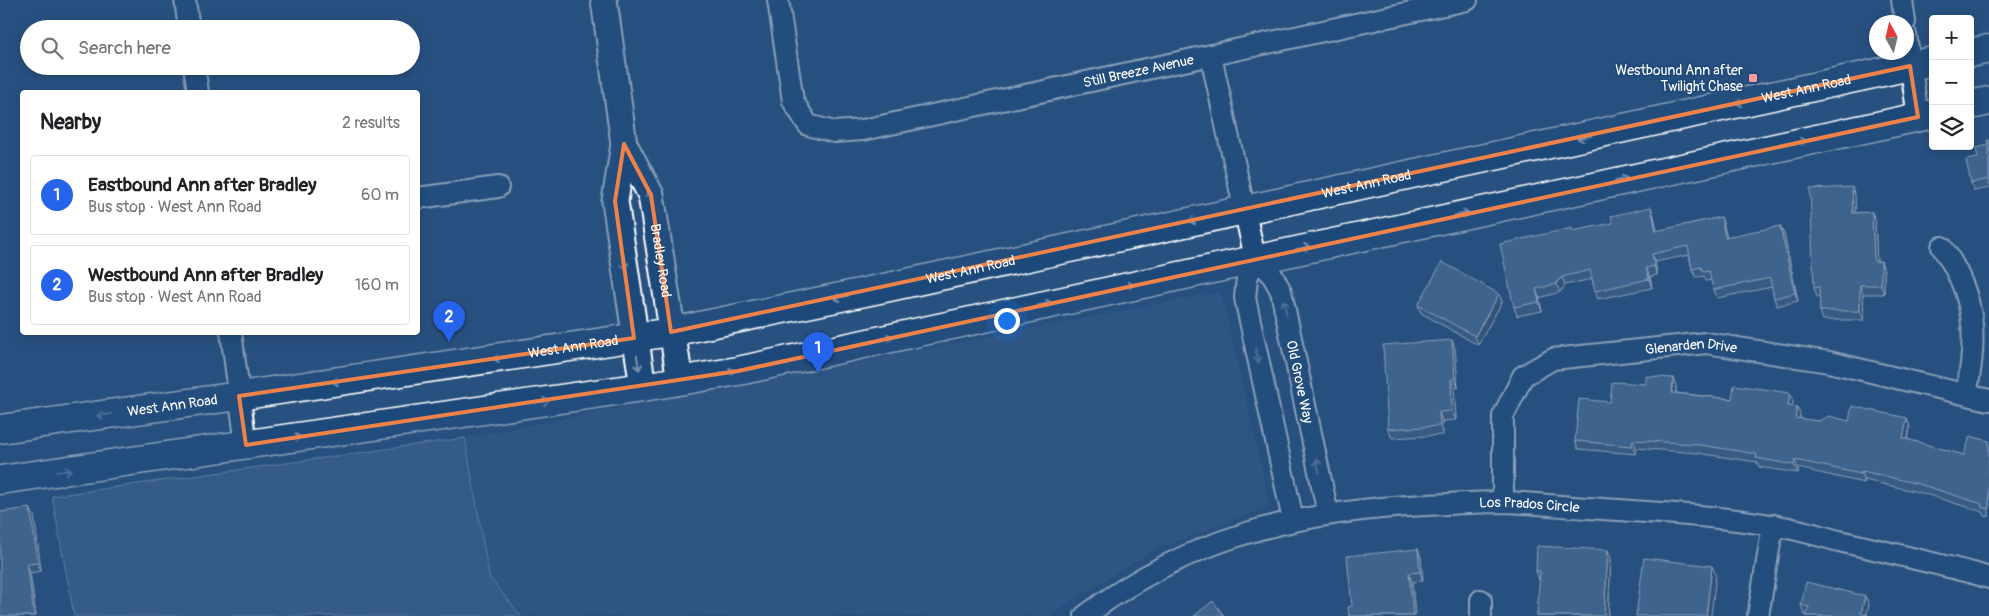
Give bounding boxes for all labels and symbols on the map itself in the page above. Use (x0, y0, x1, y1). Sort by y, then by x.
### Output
north arrow (1869, 15, 1914, 60)
street label: Still Breeze Avenue (1081, 51, 1195, 91)
place label: Westbound Ann after Twilight Chase (1615, 62, 1743, 95)
street label: West Ann Road (1760, 71, 1853, 106)
marker: Westbound Ann after Twilight Chase (1747, 72, 1759, 84)
one-way arrow (1736, 98, 1752, 108)
one-way arrow (1577, 133, 1593, 142)
one-way arrow (1791, 137, 1807, 146)
street label: West Ann Road (1320, 166, 1413, 202)
one-way arrow (1612, 175, 1628, 185)
one-way arrow (645, 190, 655, 206)
one-way arrow (1453, 209, 1469, 218)
one-way arrow (1189, 216, 1205, 225)
street label: Bradley Road (647, 222, 675, 299)
one-way arrow (1295, 243, 1311, 252)
street label: West Ann Road (924, 251, 1017, 287)
one-way arrow (619, 253, 629, 269)
one-way arrow (1118, 281, 1134, 291)
one-way arrow (834, 292, 850, 302)
one-way arrow (1037, 299, 1053, 308)
one-way arrow (1280, 300, 1289, 316)
pin: 2 (433, 301, 465, 342)
your location (994, 308, 1020, 334)
street label: West Ann Road (527, 331, 619, 362)
pin: 1 (802, 332, 834, 373)
one-way arrow (878, 333, 894, 343)
street label: Glenarden Drive (1644, 334, 1738, 358)
street label: Old Grove Way (1283, 339, 1317, 425)
one-way arrow (1253, 348, 1263, 364)
one-way arrow (492, 353, 508, 363)
one-way arrow (634, 354, 644, 370)
one-way arrow (719, 367, 735, 377)
one-way arrow (331, 377, 347, 387)
street label: West Ann Road (126, 391, 219, 420)
one-way arrow (534, 396, 550, 406)
one-way arrow (97, 410, 113, 420)
one-way arrow (286, 433, 302, 443)
one-way arrow (1313, 459, 1322, 475)
one-way arrow (56, 466, 72, 476)
street label: Los Prados Circle (1479, 493, 1580, 516)

